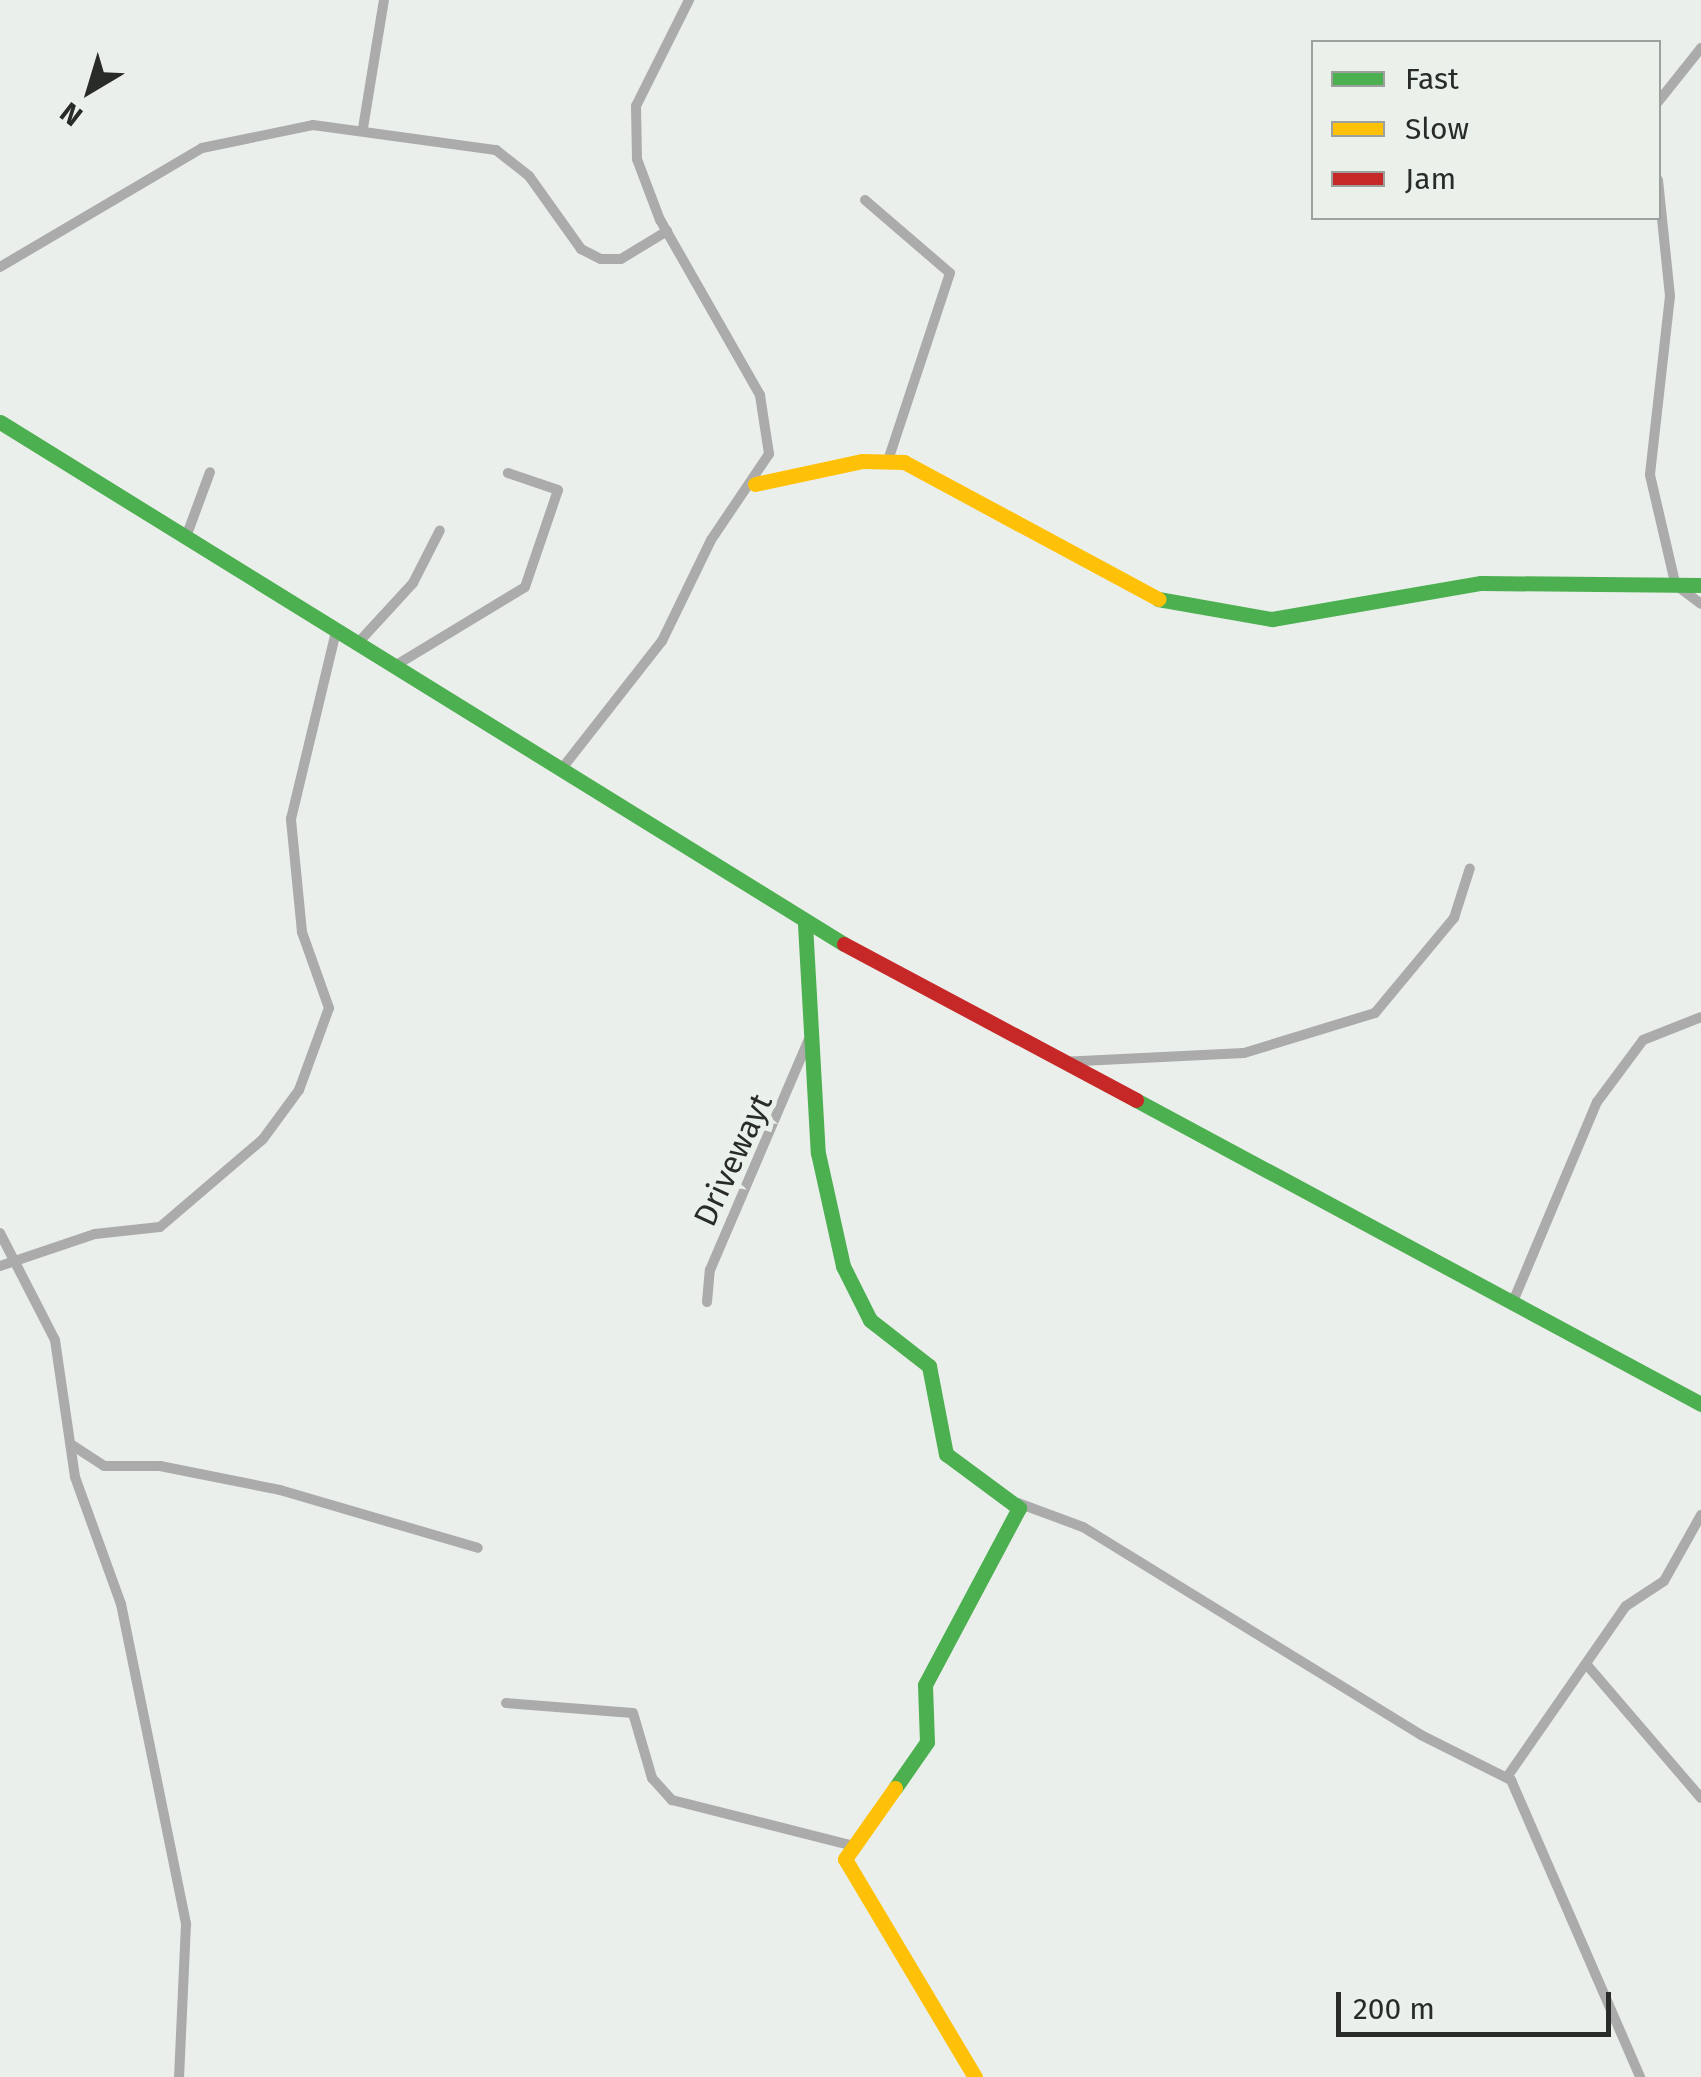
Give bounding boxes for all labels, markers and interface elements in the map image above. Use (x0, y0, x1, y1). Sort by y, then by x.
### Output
north arrow (40, 40, 140, 140)
legend (1311, 40, 1661, 220)
text: Fast (1405, 61, 1459, 97)
text: N (54, 95, 89, 133)
text: Slow (1405, 111, 1469, 147)
text: Jam (1405, 161, 1456, 197)
street label: Drivewayt (686, 1088, 780, 1232)
scale bar (1341, 1972, 1616, 2034)
text: 200 m (1353, 1991, 1435, 2027)

